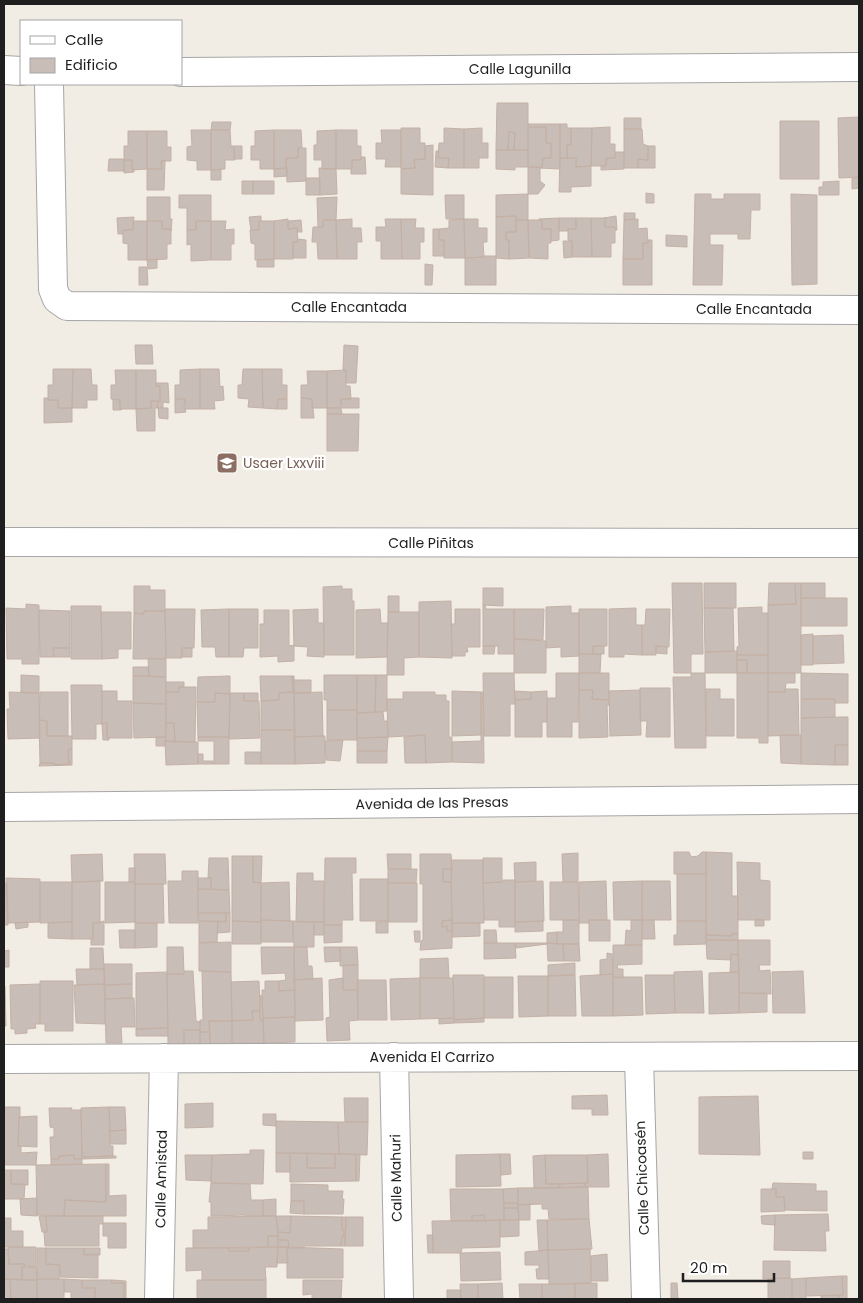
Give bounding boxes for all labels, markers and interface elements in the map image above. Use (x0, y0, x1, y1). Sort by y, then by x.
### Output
legend (20, 20, 182, 85)
text: Calle (65, 29, 103, 50)
text: Edificio (65, 54, 118, 75)
street label: Calle Lagunilla (469, 59, 571, 79)
street label: Calle Encantada (291, 297, 407, 317)
street label: Calle Encantada (696, 299, 812, 319)
school or university icon: Usaer Lxxviii (215, 451, 239, 475)
place label: Usaer Lxxviii (243, 453, 325, 473)
street label: Calle Piñitas (388, 533, 474, 553)
street label: Avenida de las Presas (355, 792, 509, 814)
street label: Avenida El Carrizo (370, 1047, 494, 1067)
street label: Calle Chicoasén (630, 1120, 654, 1236)
street label: Calle Amistad (150, 1130, 172, 1228)
street label: Calle Mahuri (385, 1134, 407, 1222)
scale bar (683, 1250, 774, 1282)
text: 20 m (690, 1257, 728, 1278)

